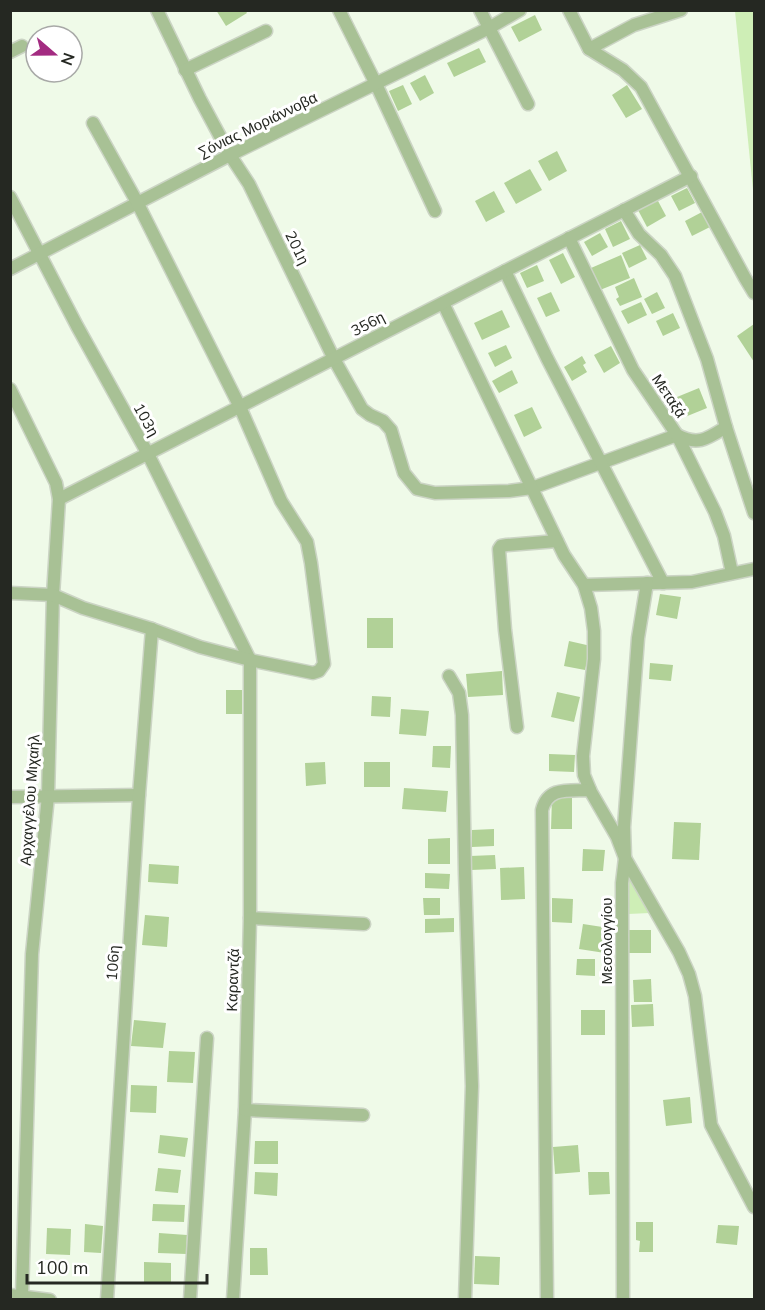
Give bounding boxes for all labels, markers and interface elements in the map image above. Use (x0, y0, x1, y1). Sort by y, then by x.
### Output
north arrow (24, 24, 84, 84)
text: N (55, 49, 80, 68)
street label: Σόνιας Μοριάννοβα (195, 87, 321, 162)
street label: 201η (280, 228, 314, 268)
street label: 356η (348, 307, 388, 341)
street label: Μεταξά (647, 370, 691, 422)
street label: 103η (129, 400, 163, 440)
street label: Αρχαγγέλου Μιχαήλ (15, 733, 45, 866)
street label: Μεσολογγίου (597, 898, 617, 985)
street label: 106η (102, 945, 124, 981)
street label: Καραντζά (222, 948, 244, 1012)
scale bar (27, 1247, 207, 1285)
text: 100 m (36, 1256, 88, 1280)

